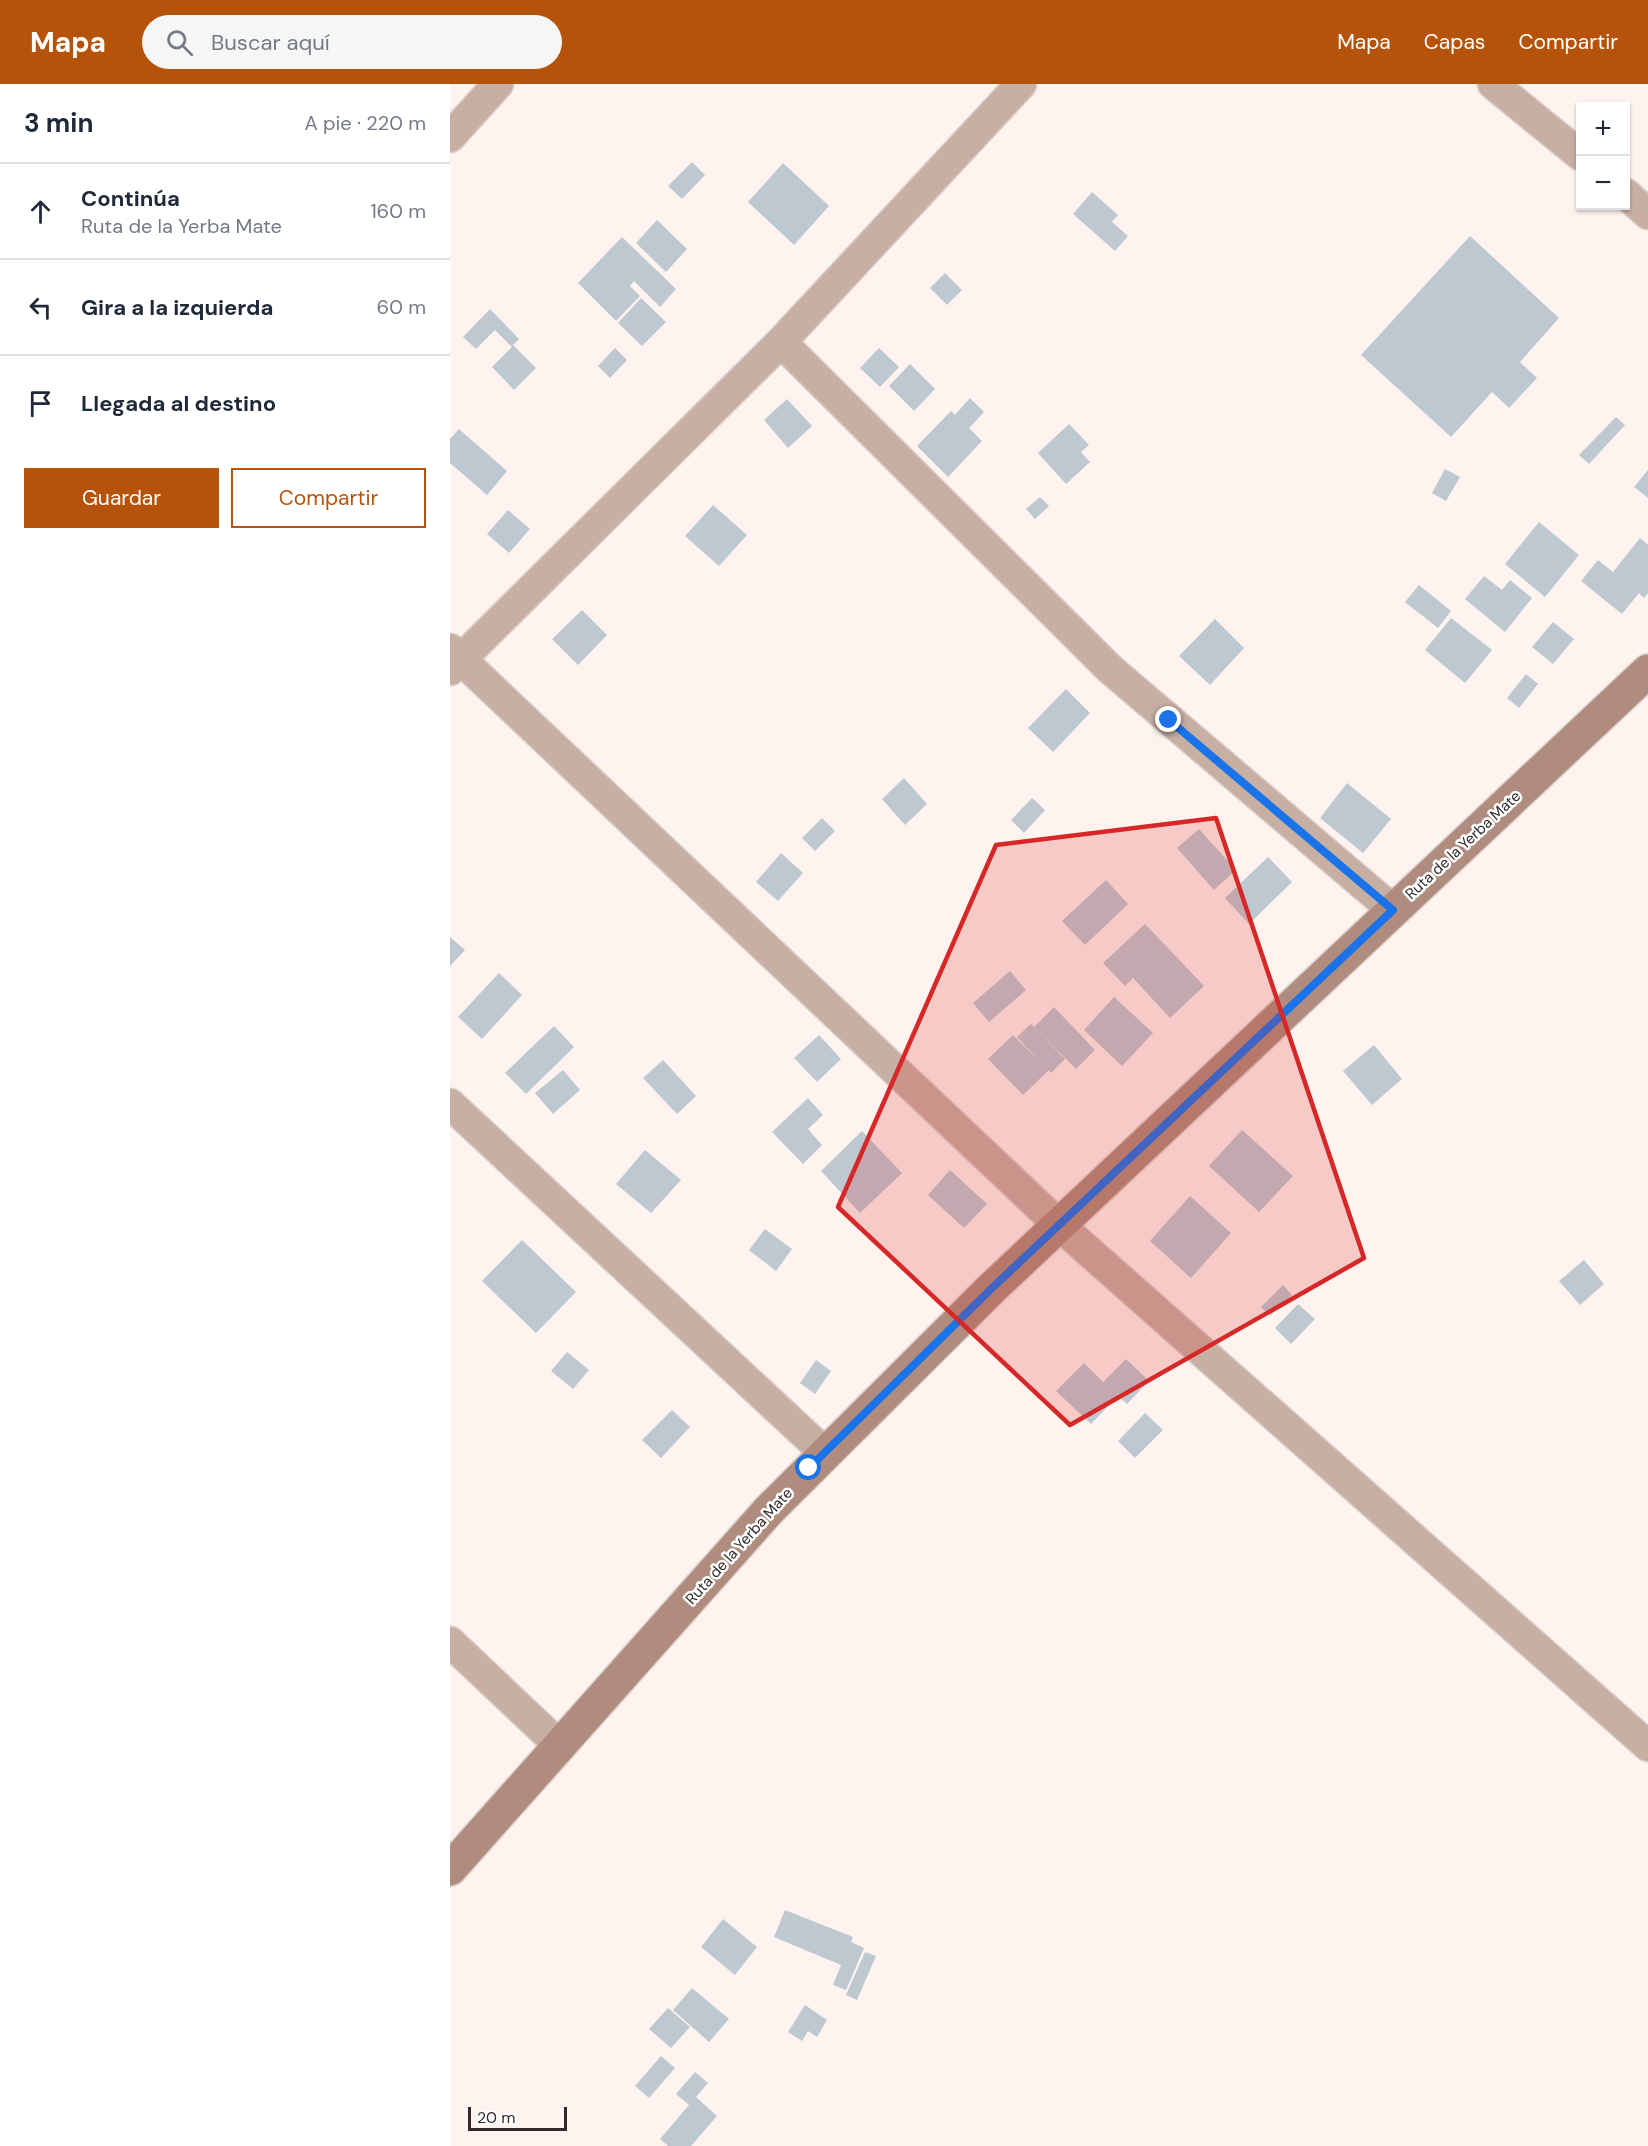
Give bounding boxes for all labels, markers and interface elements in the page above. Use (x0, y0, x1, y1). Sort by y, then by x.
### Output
search box (142, 15, 562, 69)
text: Mapa (30, 24, 106, 61)
icon: search (163, 26, 196, 59)
text: Buscar aquí (211, 28, 330, 57)
text: Mapa (1337, 28, 1391, 56)
text: Capas (1424, 28, 1485, 56)
text: Compartir (1518, 28, 1618, 56)
map controls (1576, 102, 1630, 210)
button: + (1576, 102, 1630, 156)
text: 3 min (24, 106, 93, 140)
text: A pie · 220 m (304, 110, 426, 136)
button: − (1576, 156, 1630, 210)
text: Continúa (81, 184, 180, 213)
icon: ahead (24, 195, 57, 228)
text: 160 m (370, 198, 426, 224)
text: Ruta de la Yerba Mate (81, 213, 282, 239)
icon: left (24, 291, 57, 324)
text: Gira a la izquierda (81, 293, 273, 322)
text: 60 m (377, 294, 426, 320)
icon: arrive (24, 387, 57, 420)
text: Llegada al destino (81, 389, 276, 418)
button: Guardar (24, 468, 219, 528)
button: Compartir (231, 468, 426, 528)
route end (1155, 706, 1181, 732)
street label: Ruta de la Yerba Mate (1401, 786, 1525, 904)
route start (795, 1454, 821, 1480)
street label: Ruta de la Yerba Mate (681, 1483, 797, 1609)
scale bar (468, 2104, 567, 2132)
text: 20 m (477, 2107, 516, 2128)

